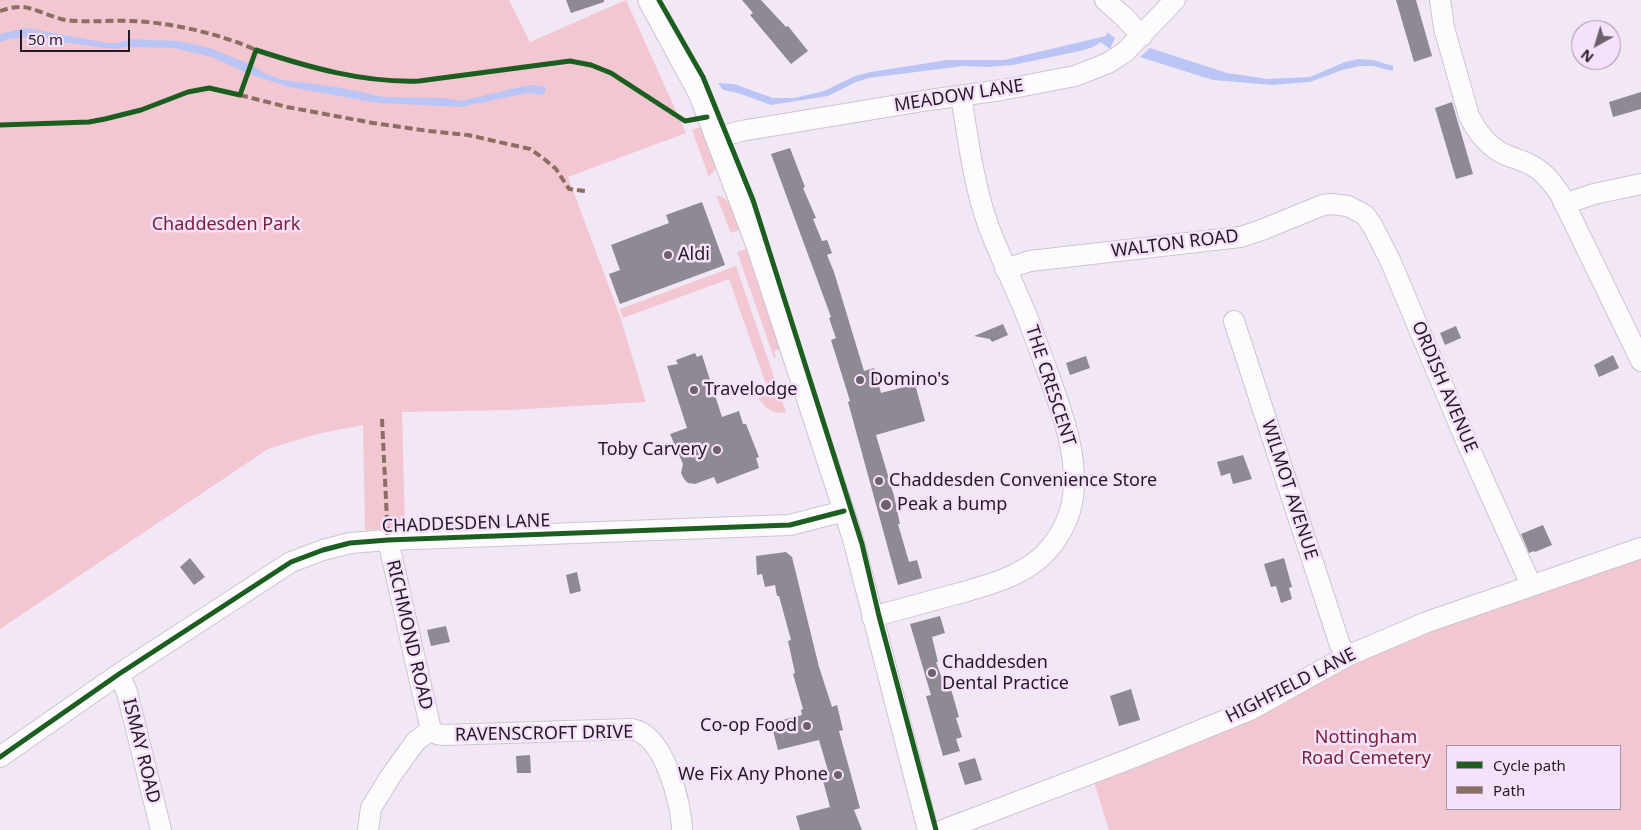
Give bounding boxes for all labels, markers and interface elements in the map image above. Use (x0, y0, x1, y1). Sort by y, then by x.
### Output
scale bar (22, 20, 132, 52)
north arrow (1571, 20, 1621, 70)
text: 50 m (28, 29, 63, 49)
text: N (1576, 45, 1597, 67)
street label: MEADOW LANE (893, 75, 1025, 117)
park label: Chaddesden Park (152, 214, 300, 236)
street label: WALTON ROAD (1110, 225, 1240, 263)
place label: Aldi (678, 244, 710, 266)
marker: Aldi (662, 249, 674, 261)
street label: ORDISH AVENUE (1407, 318, 1481, 456)
street label: THE CRESCENT (1020, 323, 1080, 449)
place label: Domino's (870, 369, 949, 391)
marker: Domino's (854, 374, 866, 386)
place label: Travelodge (704, 379, 797, 401)
marker: Travelodge (688, 384, 700, 396)
street label: WILMOT AVENUE (1256, 418, 1322, 562)
place label: Toby Carvery (598, 439, 707, 461)
marker: Toby Carvery (711, 444, 723, 456)
place label: Chaddesden Convenience Store (889, 470, 1157, 492)
marker: Chaddesden Convenience Store (873, 475, 885, 487)
place label: Peak a bump (897, 494, 1007, 516)
marker: Peak a bump (879, 498, 893, 512)
street label: CHADDESDEN LANE (381, 510, 551, 538)
street label: RICHMOND ROAD (381, 558, 437, 712)
street label: HIGHFIELD LANE (1222, 644, 1360, 728)
place label: Chaddesden Dental Practice (942, 652, 1069, 694)
marker: Chaddesden Dental Practice (926, 667, 938, 679)
street label: ISMAY ROAD (118, 696, 164, 806)
place label: Co-op Food (700, 715, 797, 737)
marker: Co-op Food (801, 720, 813, 732)
street label: RAVENSCROFT DRIVE (455, 722, 633, 746)
park label: Nottingham Road Cemetery (1301, 727, 1431, 770)
legend (1446, 745, 1621, 810)
text: Cycle path (1493, 755, 1566, 775)
place label: We Fix Any Phone (678, 764, 828, 786)
marker: We Fix Any Phone (832, 769, 844, 781)
text: Path (1493, 780, 1525, 800)

